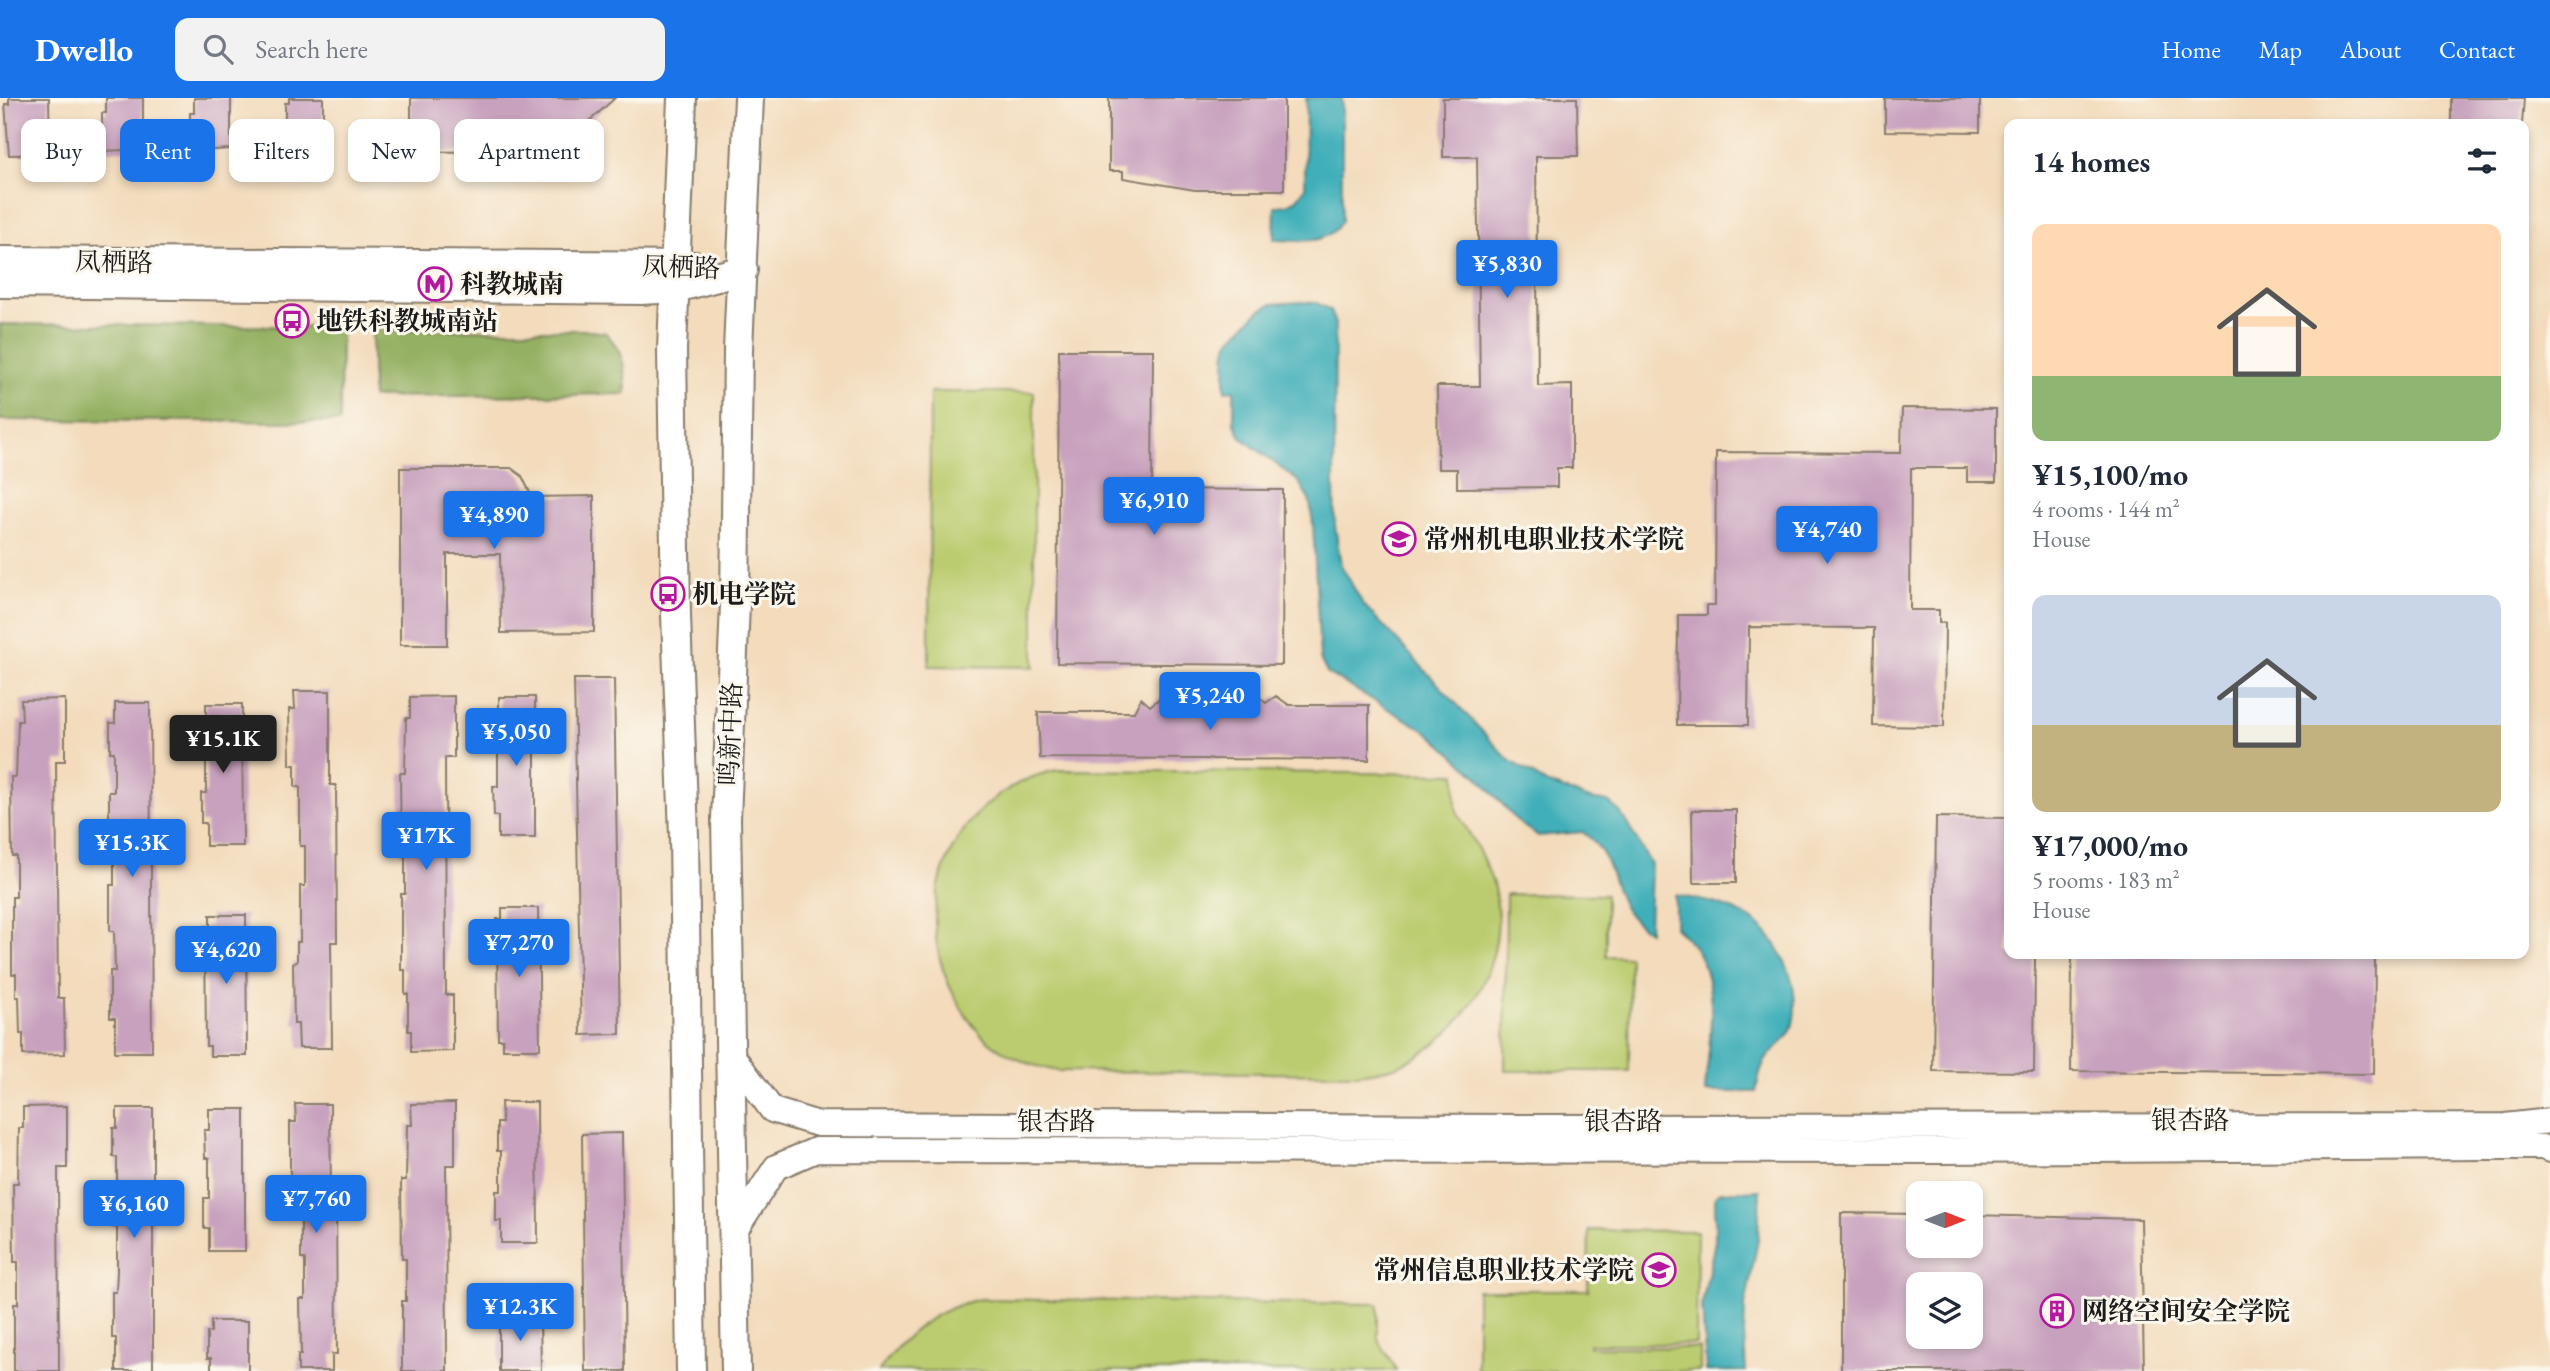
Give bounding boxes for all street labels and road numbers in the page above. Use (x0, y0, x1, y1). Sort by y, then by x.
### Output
street label: 凤栖路 (75, 244, 153, 280)
street label: 凤栖路 (641, 249, 721, 285)
street label: 鸣新中路 (711, 681, 749, 787)
street label: 银杏路 (2151, 1103, 2229, 1137)
street label: 银杏路 (1017, 1104, 1095, 1138)
street label: 银杏路 (1584, 1104, 1662, 1138)

